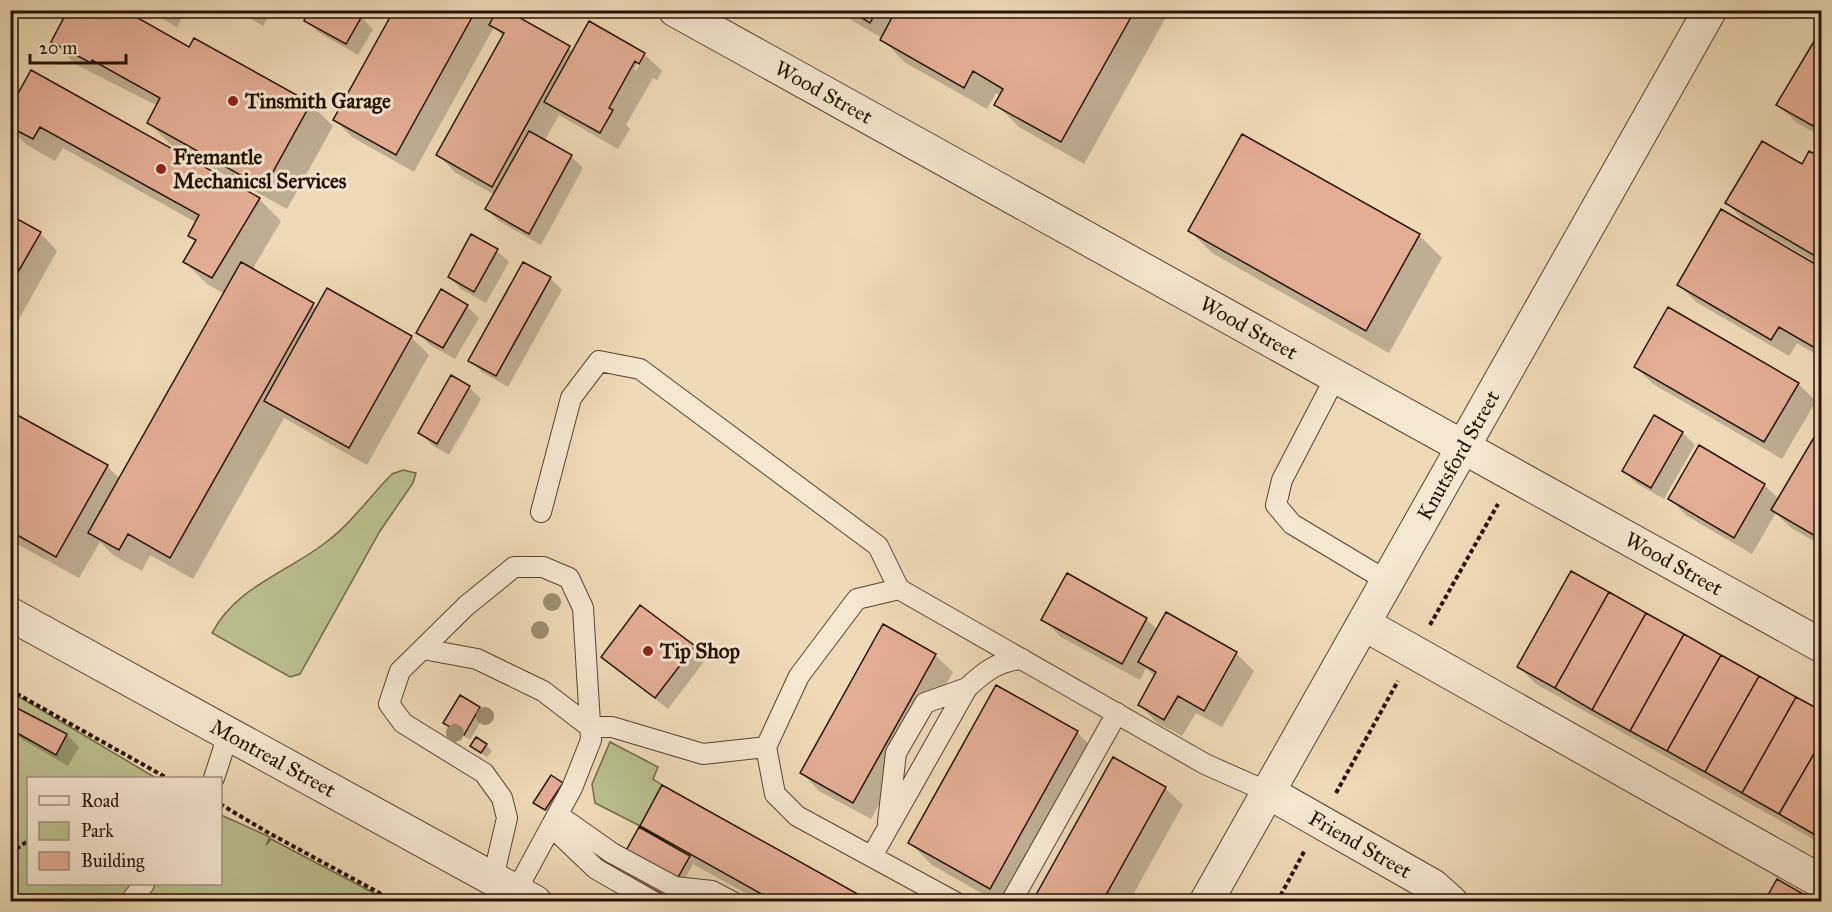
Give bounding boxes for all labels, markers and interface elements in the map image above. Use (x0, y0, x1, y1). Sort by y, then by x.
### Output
scale bar (30, 27, 126, 65)
text: 20 m (39, 37, 77, 59)
street label: Wood Street (770, 55, 878, 130)
place label: Tinsmith Garage (244, 88, 391, 114)
marker: Tinsmith Garage (226, 94, 240, 108)
place label: Fremantle Mechanicsl Services (173, 144, 347, 194)
marker: Fremantle Mechanicsl Services (154, 162, 168, 176)
street label: Wood Street (1195, 291, 1303, 366)
street label: Knutsford Street (1411, 385, 1506, 525)
street label: Wood Street (1620, 526, 1728, 602)
place label: Tip Shop (659, 638, 741, 664)
marker: Tip Shop (641, 644, 655, 658)
street label: Montreal Street (206, 714, 341, 803)
legend (27, 777, 222, 885)
text: Road (81, 790, 119, 812)
street label: Friend Street (1304, 805, 1417, 884)
text: Park (81, 820, 114, 842)
text: Building (81, 850, 145, 873)

